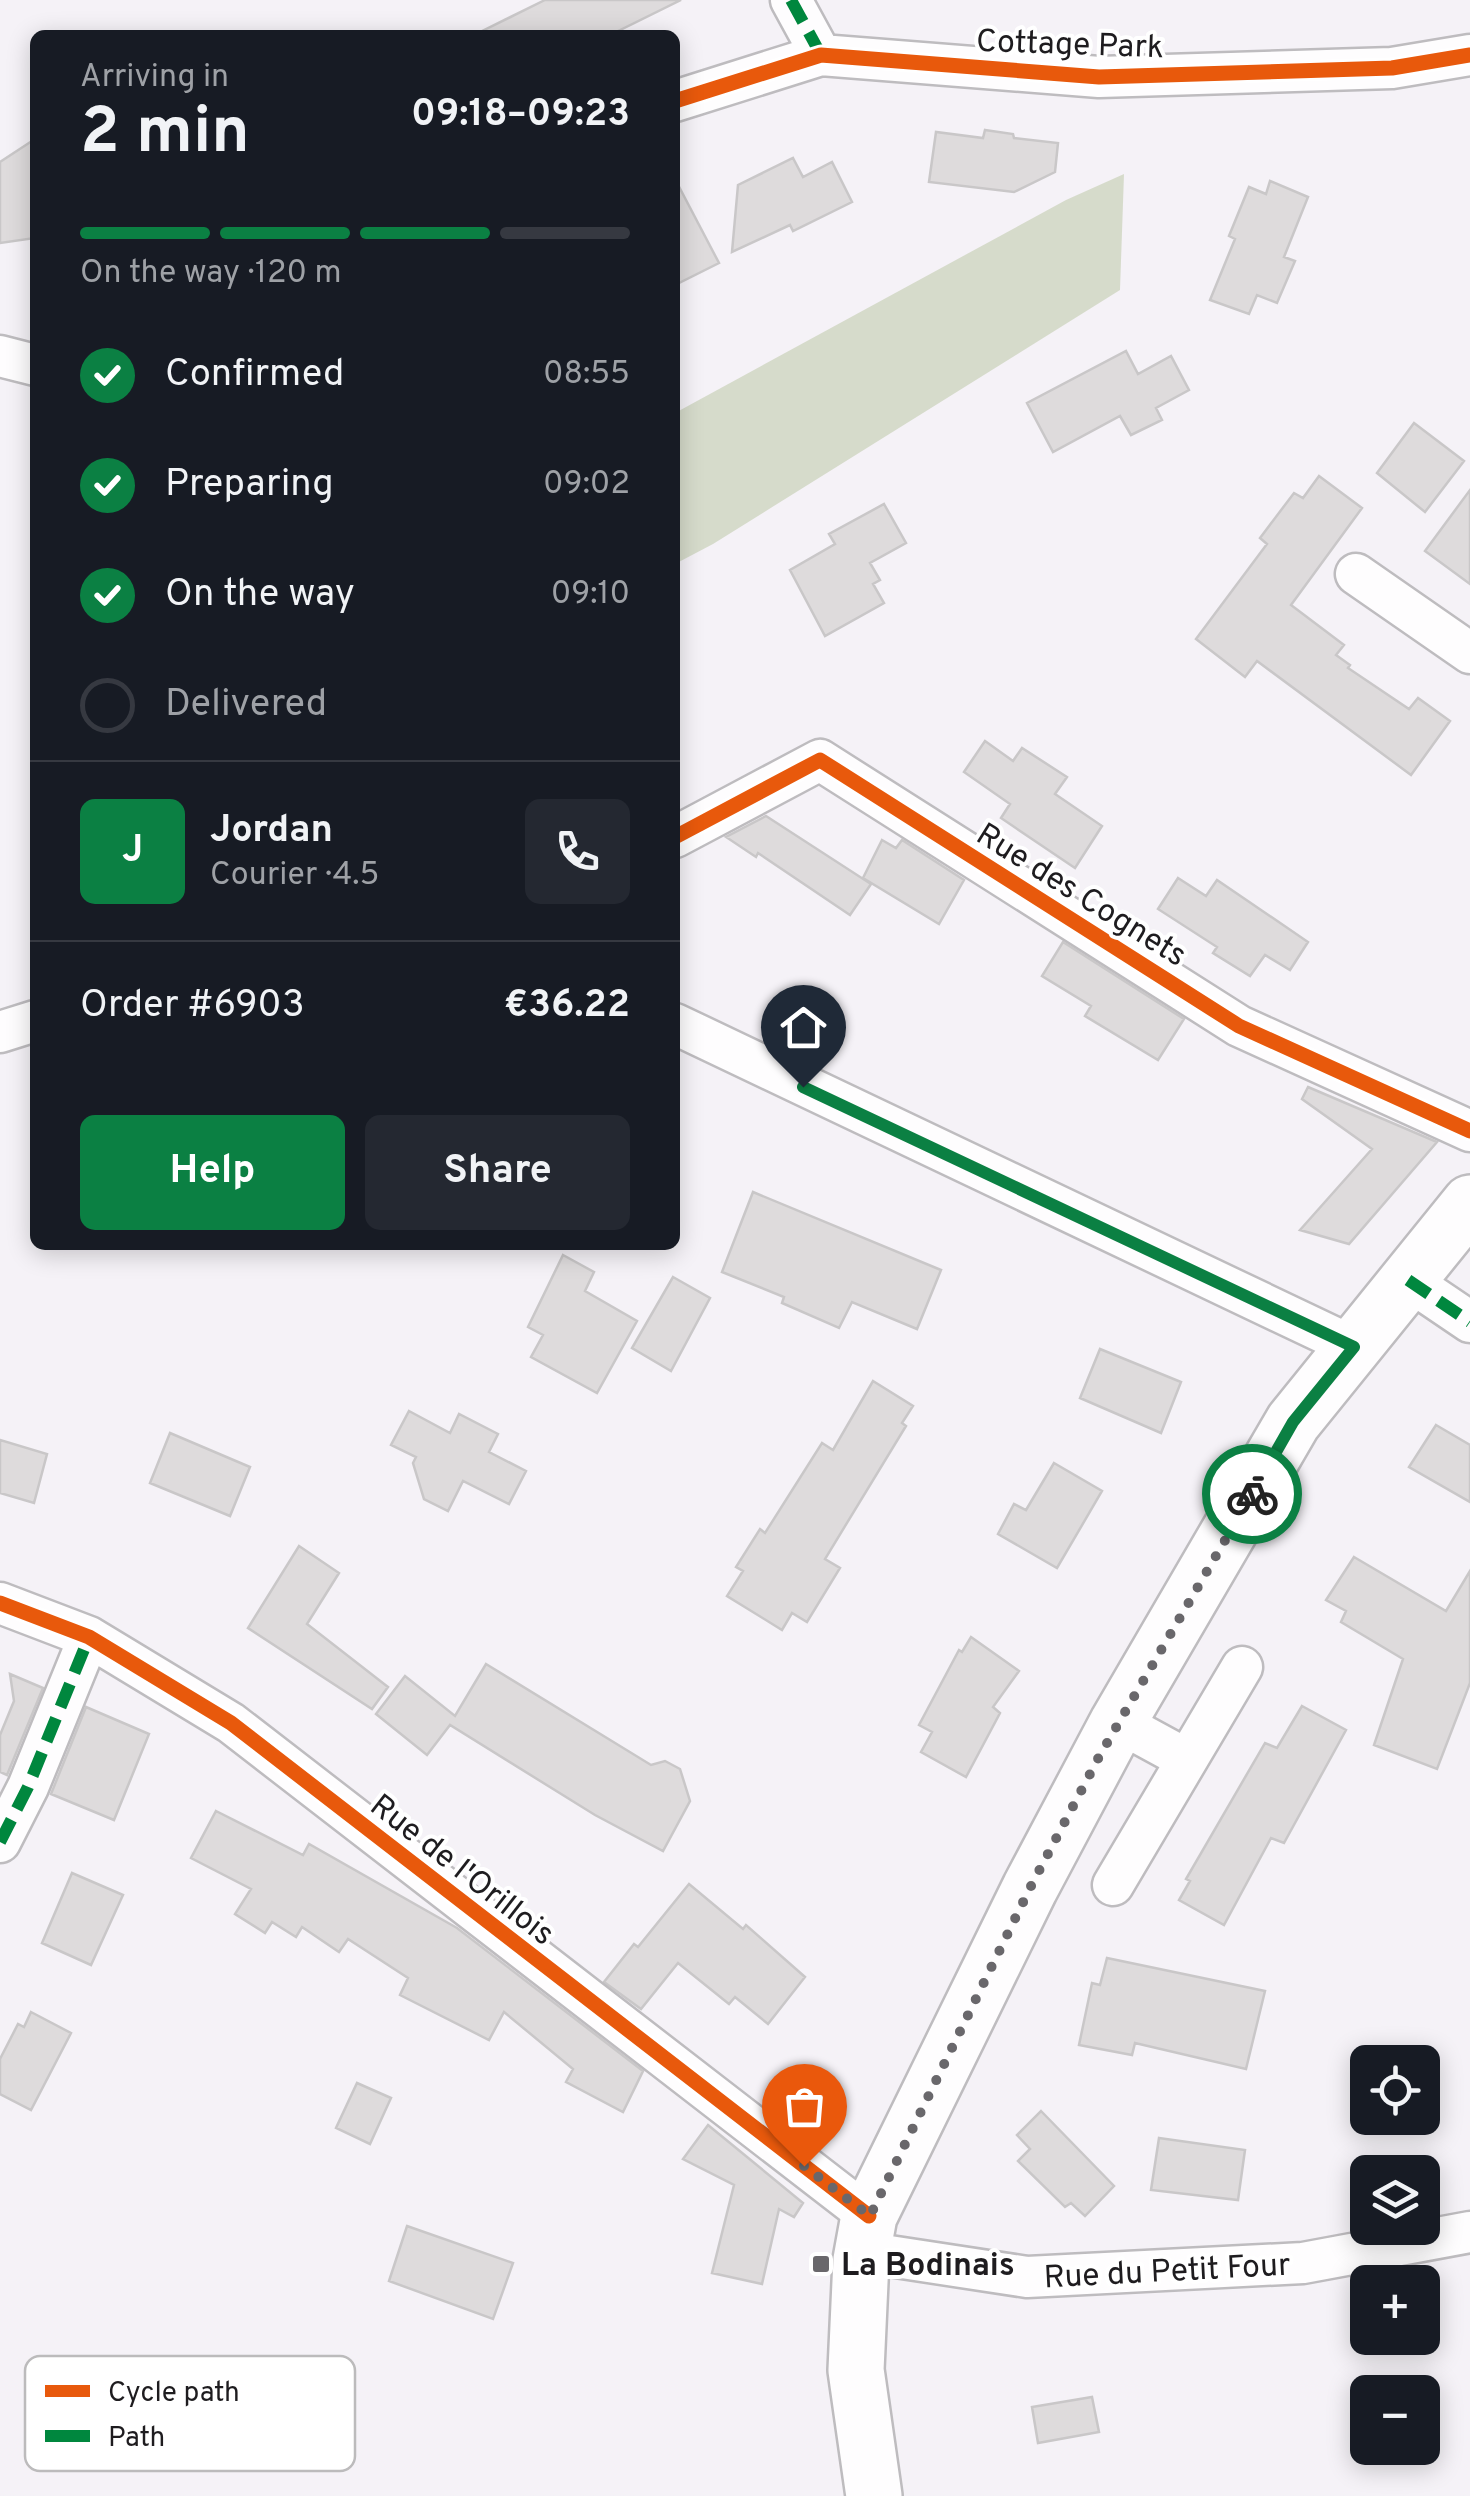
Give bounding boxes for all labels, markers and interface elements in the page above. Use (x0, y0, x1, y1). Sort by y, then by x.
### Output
street label: Cottage Park (975, 23, 1164, 69)
text: Arriving in (80, 58, 229, 98)
text: 09:18–09:23 (411, 91, 630, 140)
text: 2 min (80, 94, 250, 176)
text: On the way · 120 m (80, 254, 342, 294)
icon: check (80, 348, 135, 403)
text: Confirmed (165, 351, 344, 400)
text: 08:55 (543, 355, 630, 395)
icon: check (80, 458, 135, 513)
text: Preparing (165, 461, 334, 510)
text: 09:02 (543, 465, 630, 505)
icon: check (80, 568, 135, 623)
text: On the way (165, 571, 355, 620)
text: 09:10 (551, 575, 630, 615)
text: Delivered (165, 681, 327, 730)
button: phone (525, 799, 630, 904)
text: Jordan (210, 807, 333, 856)
street label: Rue des Cognets (968, 816, 1193, 977)
text: J (122, 827, 143, 876)
text: Courier · 4.5 (210, 856, 379, 896)
text: Order #6903 (80, 982, 305, 1031)
text: €36.22 (504, 982, 630, 1031)
pin (761, 985, 846, 1088)
icon: home (776, 1000, 831, 1055)
button: Help (80, 1115, 345, 1230)
button: Share (365, 1115, 630, 1230)
courier (1202, 1444, 1302, 1544)
icon: bike (1225, 1467, 1280, 1522)
street label: Rue de l'Orillois (361, 1787, 561, 1956)
map controls (1350, 2045, 1440, 2465)
button: locate (1350, 2045, 1440, 2135)
pin (762, 2064, 847, 2167)
icon: bag (777, 2079, 832, 2134)
button: layers (1350, 2155, 1440, 2245)
place label: La Bodinais (841, 2247, 1015, 2287)
street label: Rue du Petit Four (1043, 2247, 1292, 2299)
marker: La Bodinais (810, 2253, 832, 2275)
button: + (1350, 2265, 1440, 2355)
legend (25, 2356, 355, 2471)
button: − (1350, 2375, 1440, 2465)
text: Cycle path (108, 2376, 240, 2412)
text: Path (108, 2421, 165, 2457)

